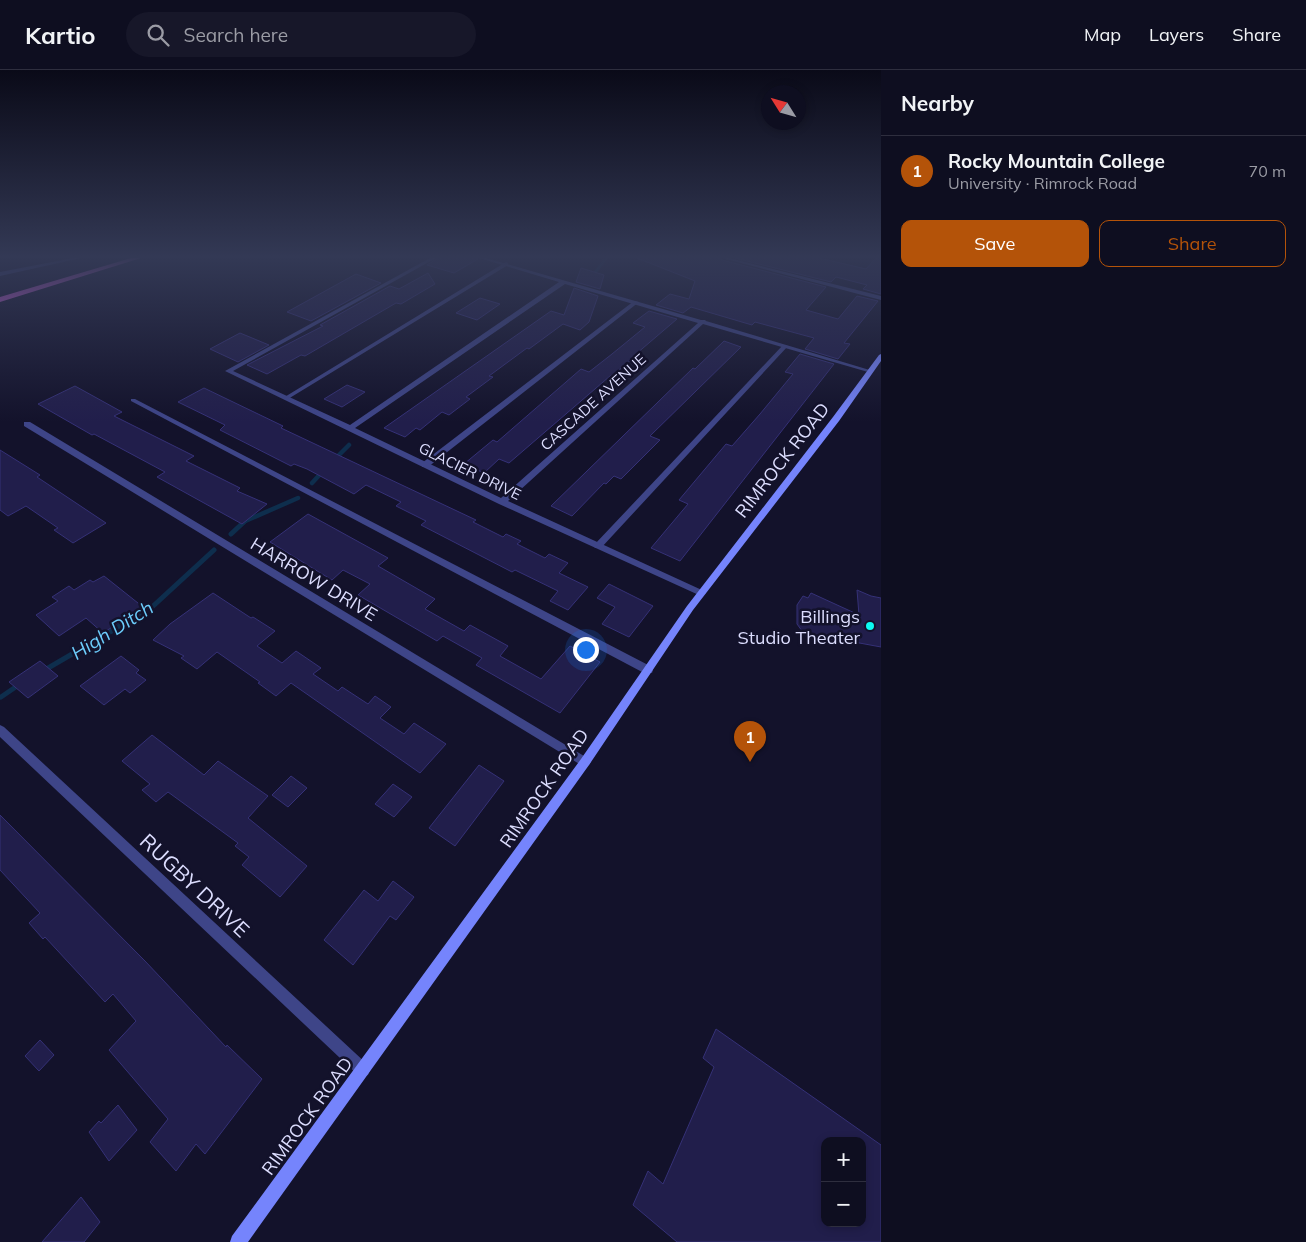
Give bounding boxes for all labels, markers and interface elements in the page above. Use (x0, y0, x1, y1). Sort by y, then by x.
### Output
search box (126, 12, 476, 57)
text: Kartio (25, 20, 96, 50)
icon: search (144, 21, 172, 49)
text: Search here (184, 23, 288, 47)
text: Map (1084, 23, 1121, 46)
text: Layers (1149, 23, 1204, 46)
text: Share (1232, 23, 1281, 46)
north arrow (761, 85, 806, 130)
text: Nearby (901, 90, 974, 116)
text: Rocky Mountain College (948, 149, 1165, 173)
text: 1 (912, 161, 922, 181)
text: 70 m (1249, 161, 1286, 181)
text: University · Rimrock Road (948, 173, 1137, 193)
button: Save (901, 220, 1089, 267)
button: Share (1099, 220, 1286, 267)
street label: CASCADE AVENUE (536, 349, 650, 454)
street label: RIMROCK ROAD (730, 398, 834, 522)
street label: GLACIER DRIVE (416, 438, 525, 504)
street label: HARROW DRIVE (246, 532, 382, 626)
water label: High Ditch (66, 595, 158, 665)
place label: Billings Studio Theater (738, 605, 860, 649)
marker: Billings Studio Theater (864, 620, 876, 632)
your location (573, 637, 599, 663)
pin: 1 (734, 721, 766, 762)
street label: RIMROCK ROAD (494, 724, 594, 852)
street label: RUGBY DRIVE (135, 828, 255, 942)
street label: RIMROCK ROAD (257, 1053, 357, 1179)
map controls (821, 1137, 866, 1227)
button: + (821, 1137, 866, 1182)
button: − (821, 1182, 866, 1227)

